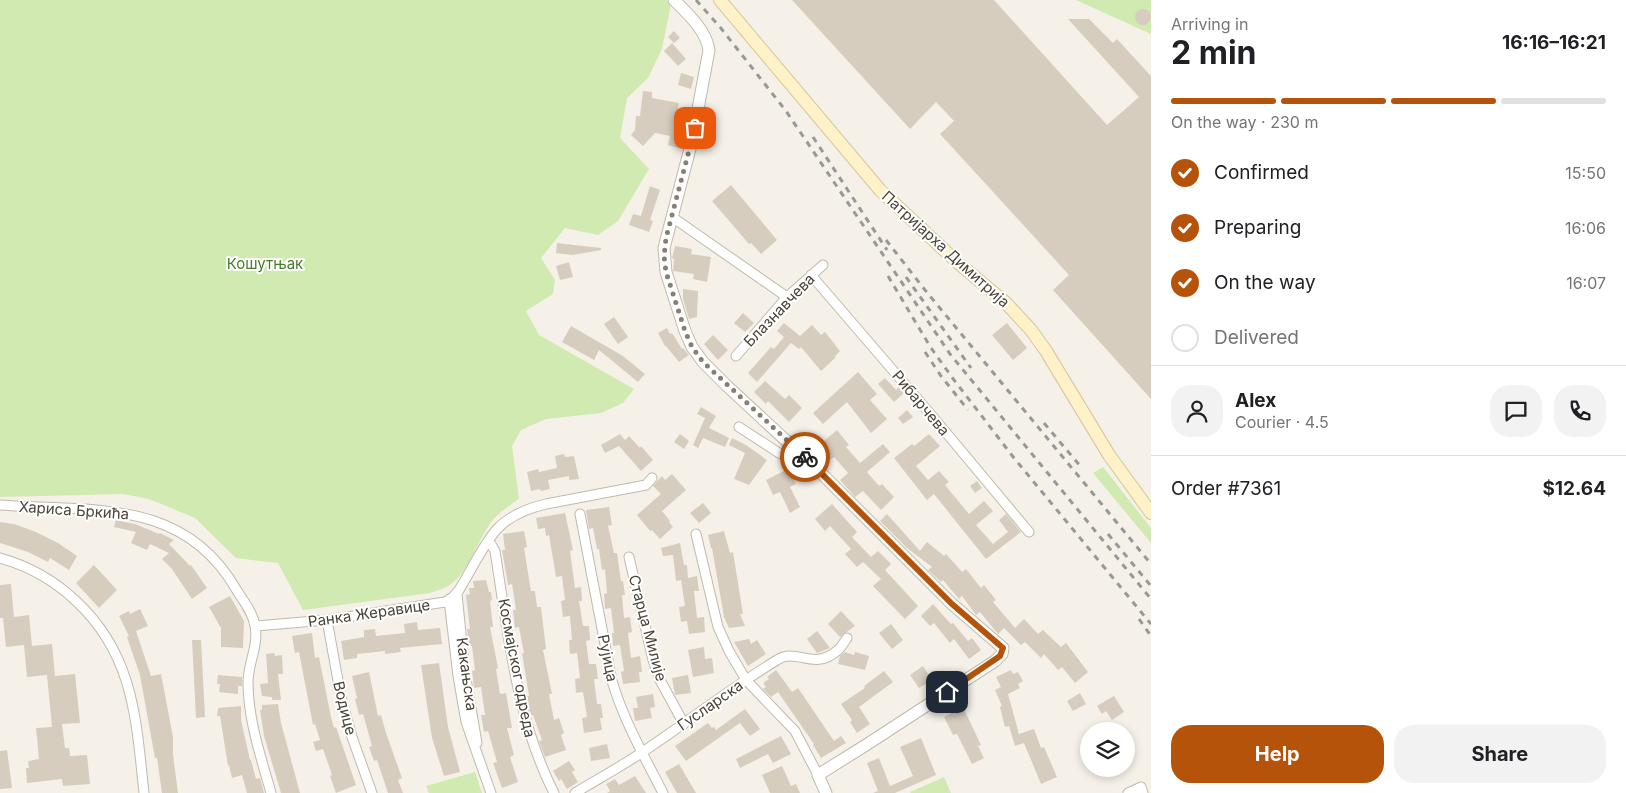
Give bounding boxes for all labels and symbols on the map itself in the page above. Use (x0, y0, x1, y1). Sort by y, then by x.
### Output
pin (674, 107, 716, 149)
street label: Патријарха Димитрија (878, 187, 1014, 311)
park label: Кошутњак (227, 254, 303, 273)
street label: Блазнавчева (739, 270, 819, 350)
street label: Рибарчева (888, 366, 954, 440)
courier (780, 432, 830, 482)
street label: Хариса Бркића (18, 497, 130, 523)
street label: Старца Милије (625, 573, 671, 683)
street label: Ранка Жеравице (307, 595, 431, 631)
street label: Космајског одреда (494, 597, 540, 739)
street label: Рујица (594, 633, 622, 683)
street label: Какањска (452, 636, 482, 712)
pin (926, 671, 968, 713)
street label: Гусларска (674, 675, 746, 735)
street label: Водице (329, 679, 361, 737)

